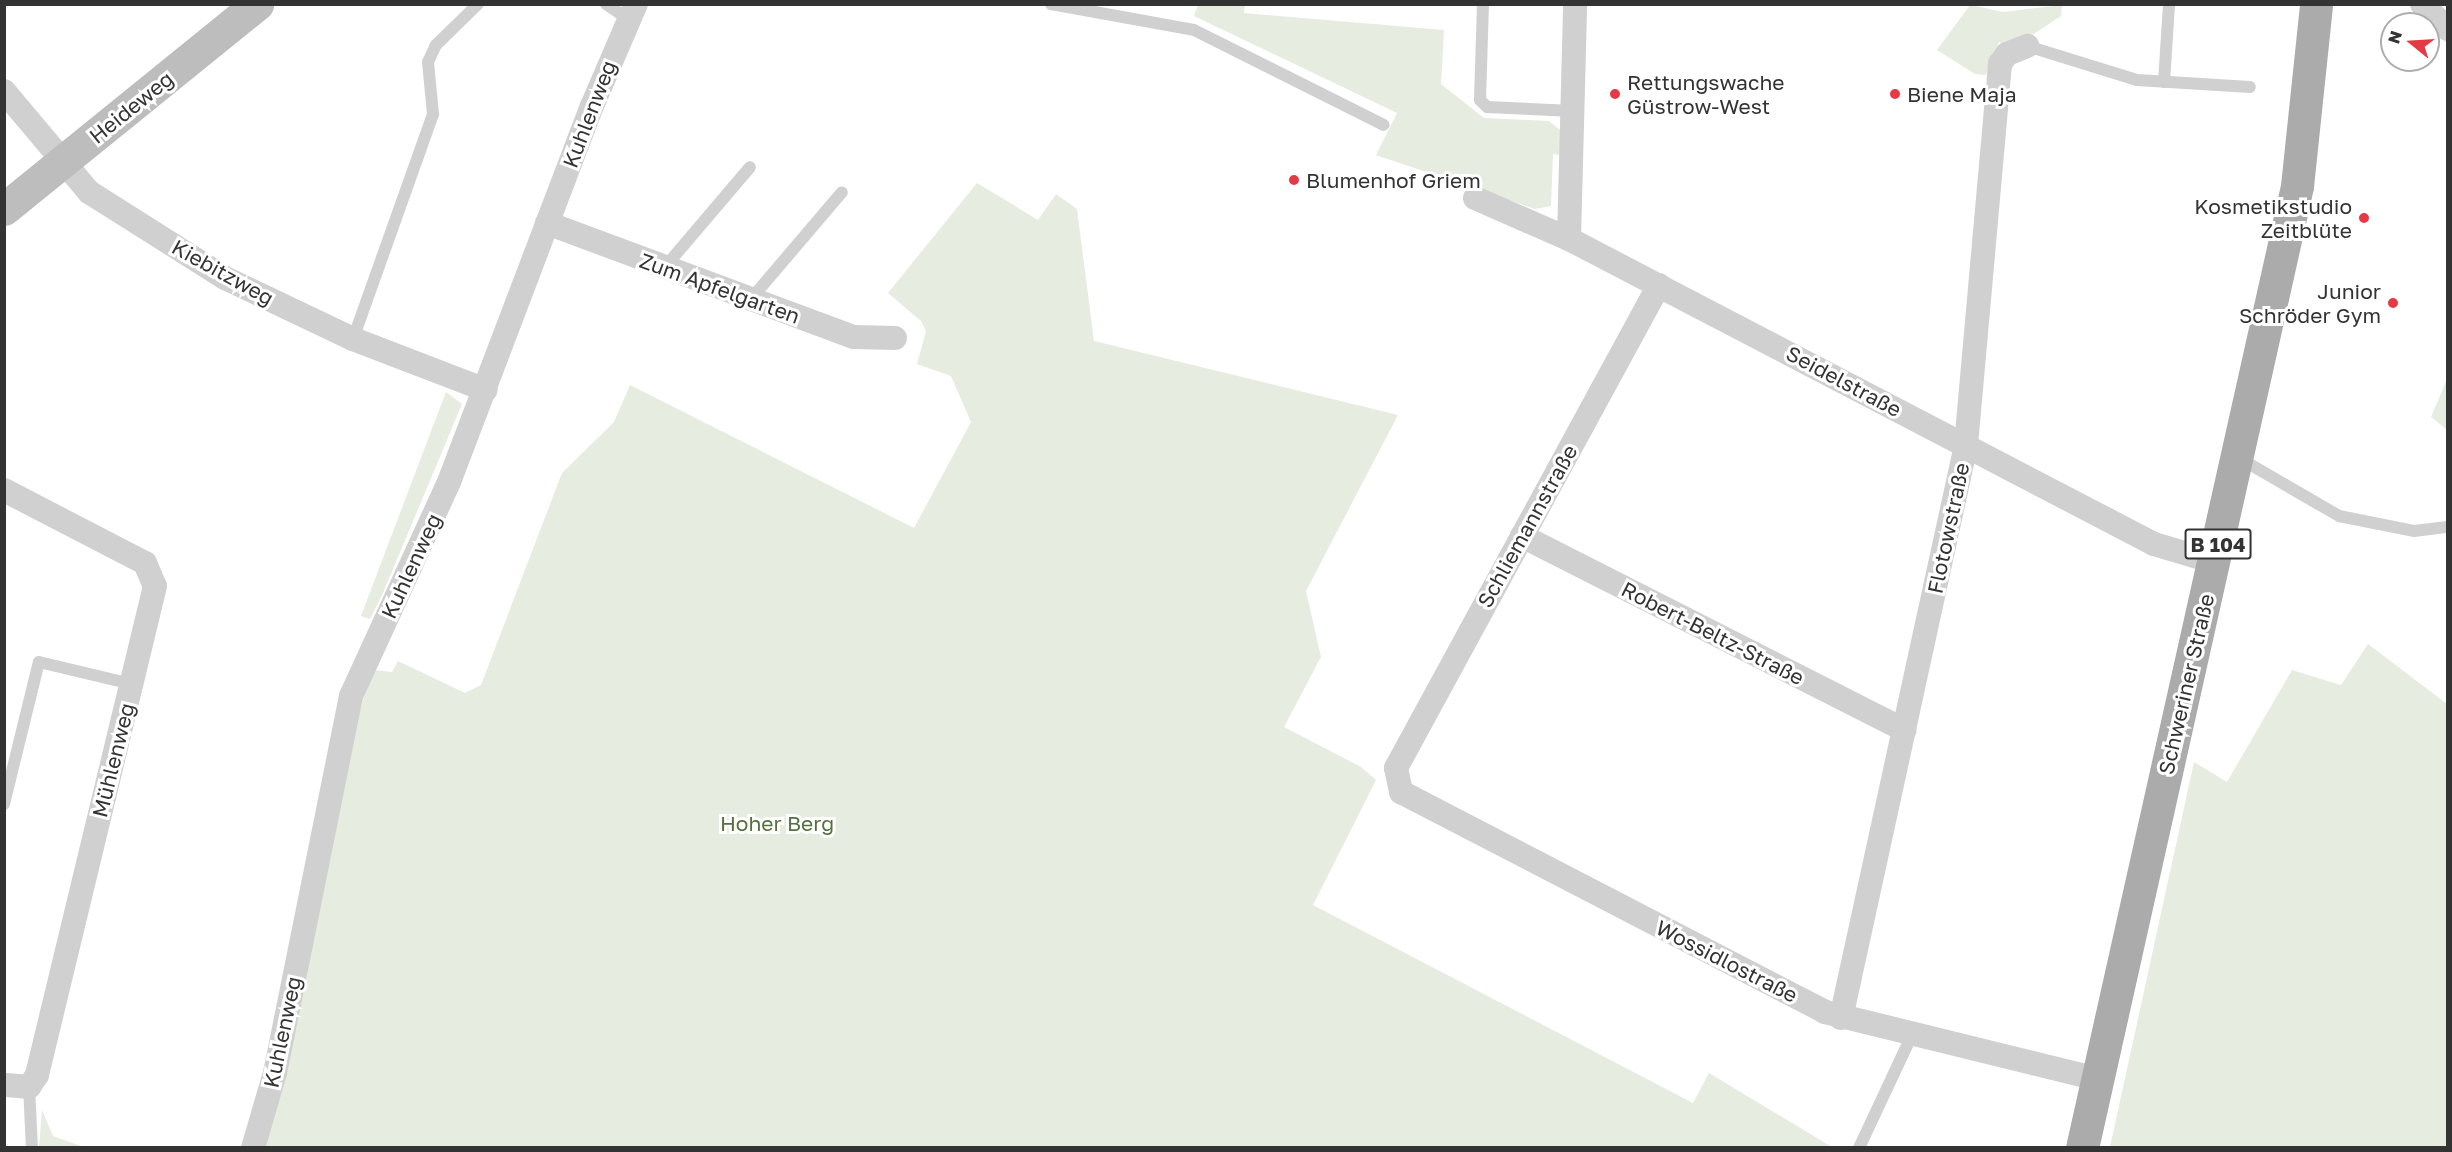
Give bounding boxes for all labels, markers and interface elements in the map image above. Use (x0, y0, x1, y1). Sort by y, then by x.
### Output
north arrow (2380, 12, 2440, 72)
text: N (2383, 28, 2406, 46)
street label: Kuhlenweg (557, 57, 621, 171)
street label: Heideweg (84, 66, 178, 148)
place label: Rettungswache Güstrow-West (1627, 69, 1784, 119)
place label: Biene Maja (1907, 81, 2017, 107)
marker: Rettungswache Güstrow-West (1608, 87, 1622, 101)
marker: Biene Maja (1888, 87, 1902, 101)
place label: Blumenhof Griem (1306, 167, 1481, 193)
marker: Blumenhof Griem (1287, 173, 1301, 187)
place label: Kosmetikstudio Zeitblüte (2194, 193, 2352, 243)
marker: Kosmetikstudio Zeitblüte (2357, 211, 2371, 225)
street label: Kiebitzweg (168, 234, 278, 310)
street label: Zum Apfelgarten (637, 247, 803, 329)
place label: Junior Schröder Gym (2239, 278, 2381, 328)
marker: Junior Schröder Gym (2386, 296, 2400, 310)
street label: Seidelstraße (1782, 340, 1906, 422)
street label: Schliemannstraße (1472, 440, 1582, 612)
street label: Flotowstraße (1922, 460, 1974, 596)
street label: Kuhlenweg (376, 509, 446, 623)
road number: B 104 (2184, 527, 2252, 561)
street label: Robert-Beltz-Straße (1617, 576, 1809, 690)
street label: Schweriner Straße (2153, 591, 2219, 777)
street label: Mühlenweg (87, 700, 139, 820)
park label: Hoher Berg (720, 810, 834, 836)
street label: Wossidlostraße (1652, 914, 1802, 1008)
street label: Kuhlenweg (258, 974, 306, 1090)

